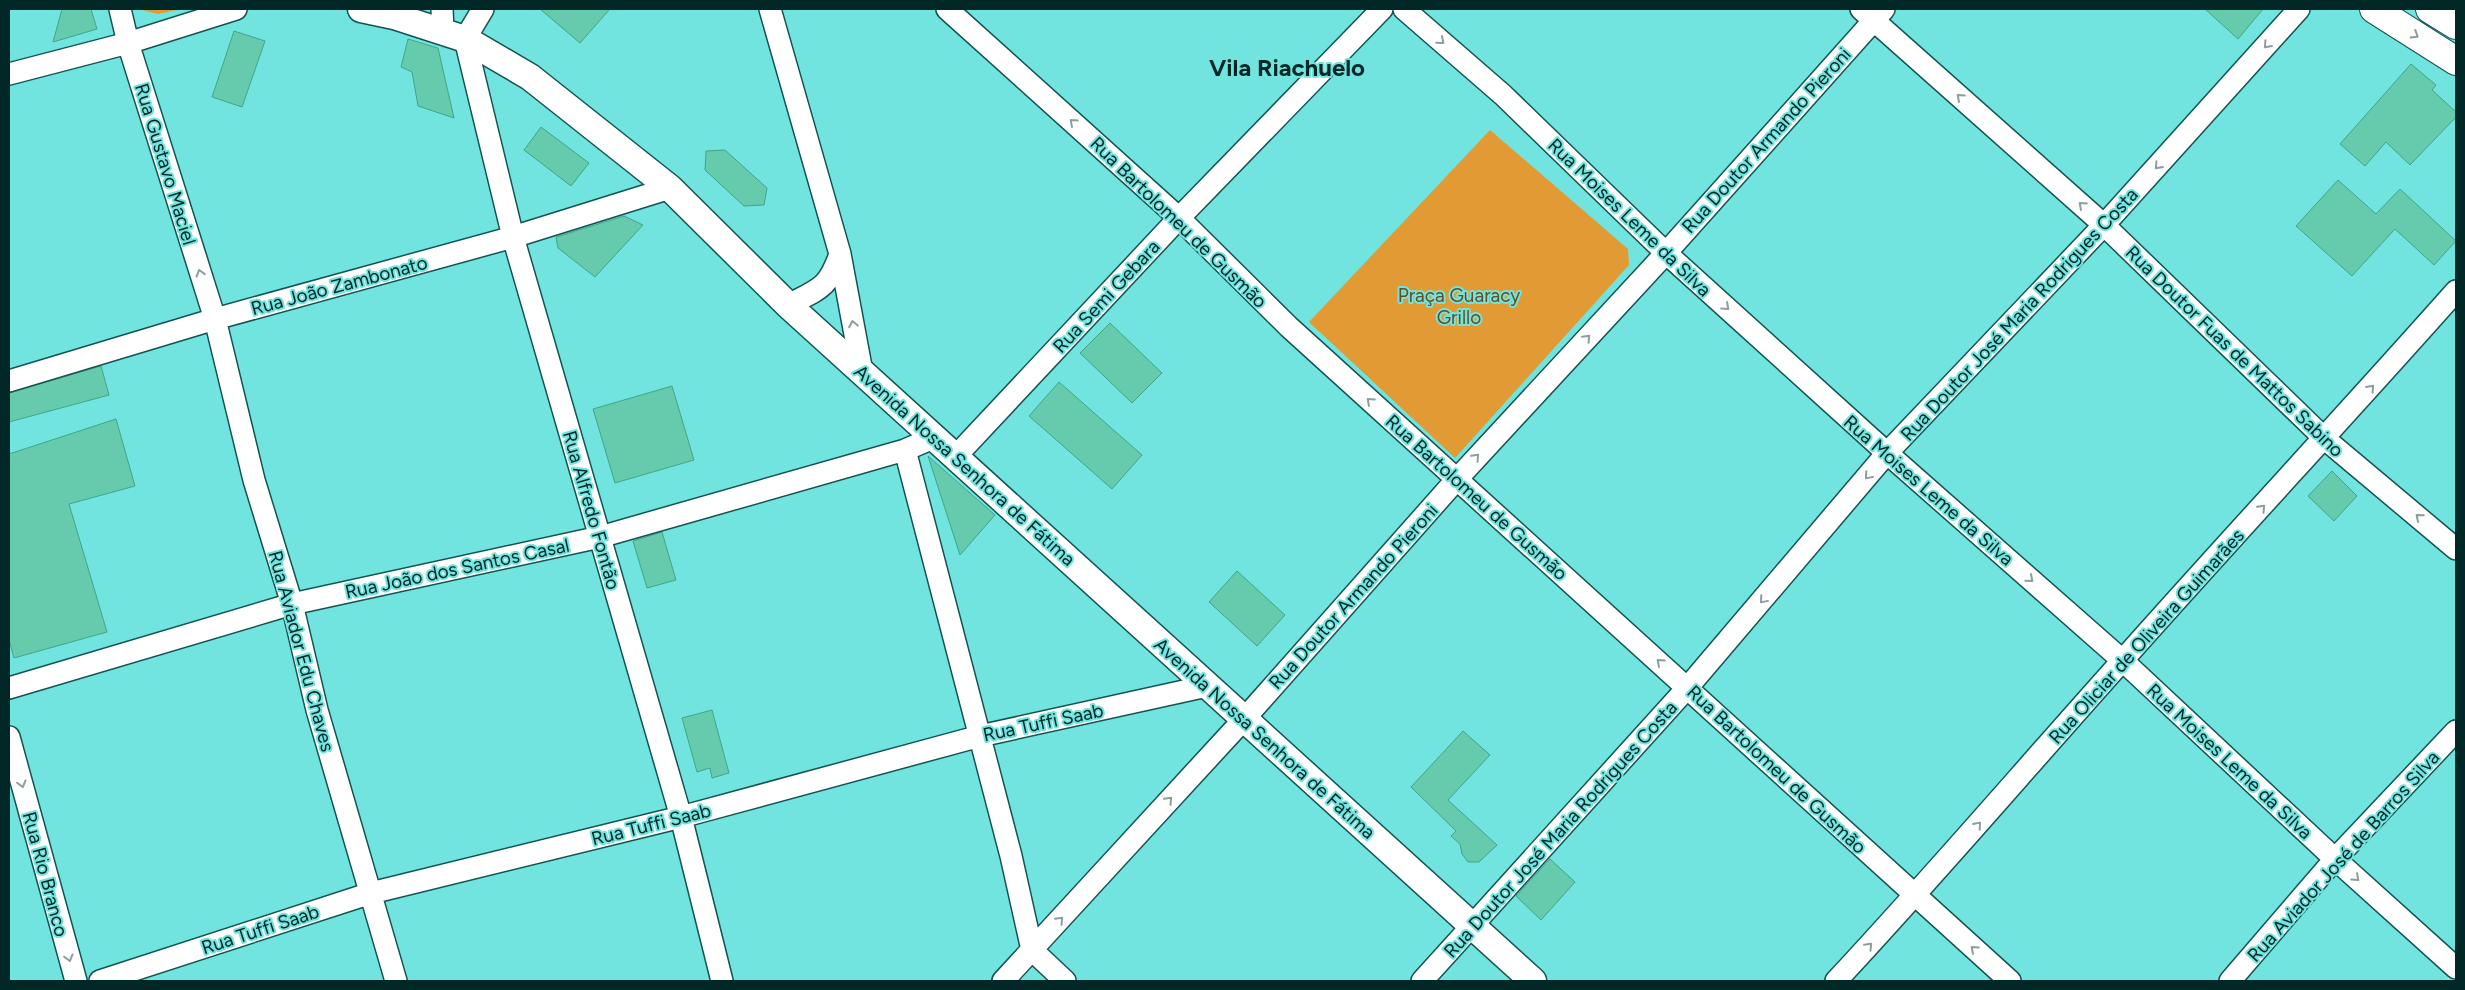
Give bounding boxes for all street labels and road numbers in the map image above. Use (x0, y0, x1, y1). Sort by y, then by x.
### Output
street label: Rua Doutor Armando Pieroni (1677, 43, 1856, 238)
street label: Rua Gustavo Maciel (130, 81, 201, 248)
street label: Rua Bartolomeu de Gusmão (1086, 132, 1272, 313)
street label: Rua Moises Leme da Silva (1543, 133, 1716, 301)
street label: Rua Doutor José Maria Rodrigues Costa (1896, 183, 2143, 446)
street label: Rua Semi Gebara (1048, 235, 1165, 358)
street label: Rua Doutor Fuas de Mattos Sabino (2121, 241, 2348, 462)
street label: Rua João Zambonato (248, 251, 430, 320)
street label: Avenida Nossa Senhora de Fátima (849, 360, 1080, 571)
street label: Rua Bartolomeu de Gusmão (1381, 410, 1572, 585)
street label: Rua Moises Leme da Silva (1839, 410, 2018, 570)
street label: Rua Alfredo Fontão (558, 428, 625, 592)
street label: Rua Doutor Armando Pieroni (1264, 499, 1443, 694)
street label: Rua Oliciar de Oliveira Guimarães (2044, 524, 2249, 748)
street label: Rua João dos Santos Casal (343, 533, 571, 603)
street label: Rua Aviador Edu Chaves (264, 548, 339, 754)
street label: Avenida Nossa Senhora de Fátima (1149, 633, 1380, 844)
street label: Rua Moises Leme da Silva (2142, 679, 2317, 844)
street label: Rua Bartolomeu de Gusmão (1682, 680, 1871, 859)
street label: Rua Doutor José Maria Rodrigues Costa (1439, 696, 1682, 962)
street label: Rua Tuffi Saab (981, 699, 1105, 746)
street label: Rua Aviador José de Barros Silva (2242, 746, 2444, 967)
street label: Rua Tuffi Saab (589, 799, 713, 850)
street label: Rua Rio Branco (18, 809, 73, 939)
street label: Rua Tuffi Saab (198, 900, 322, 959)

